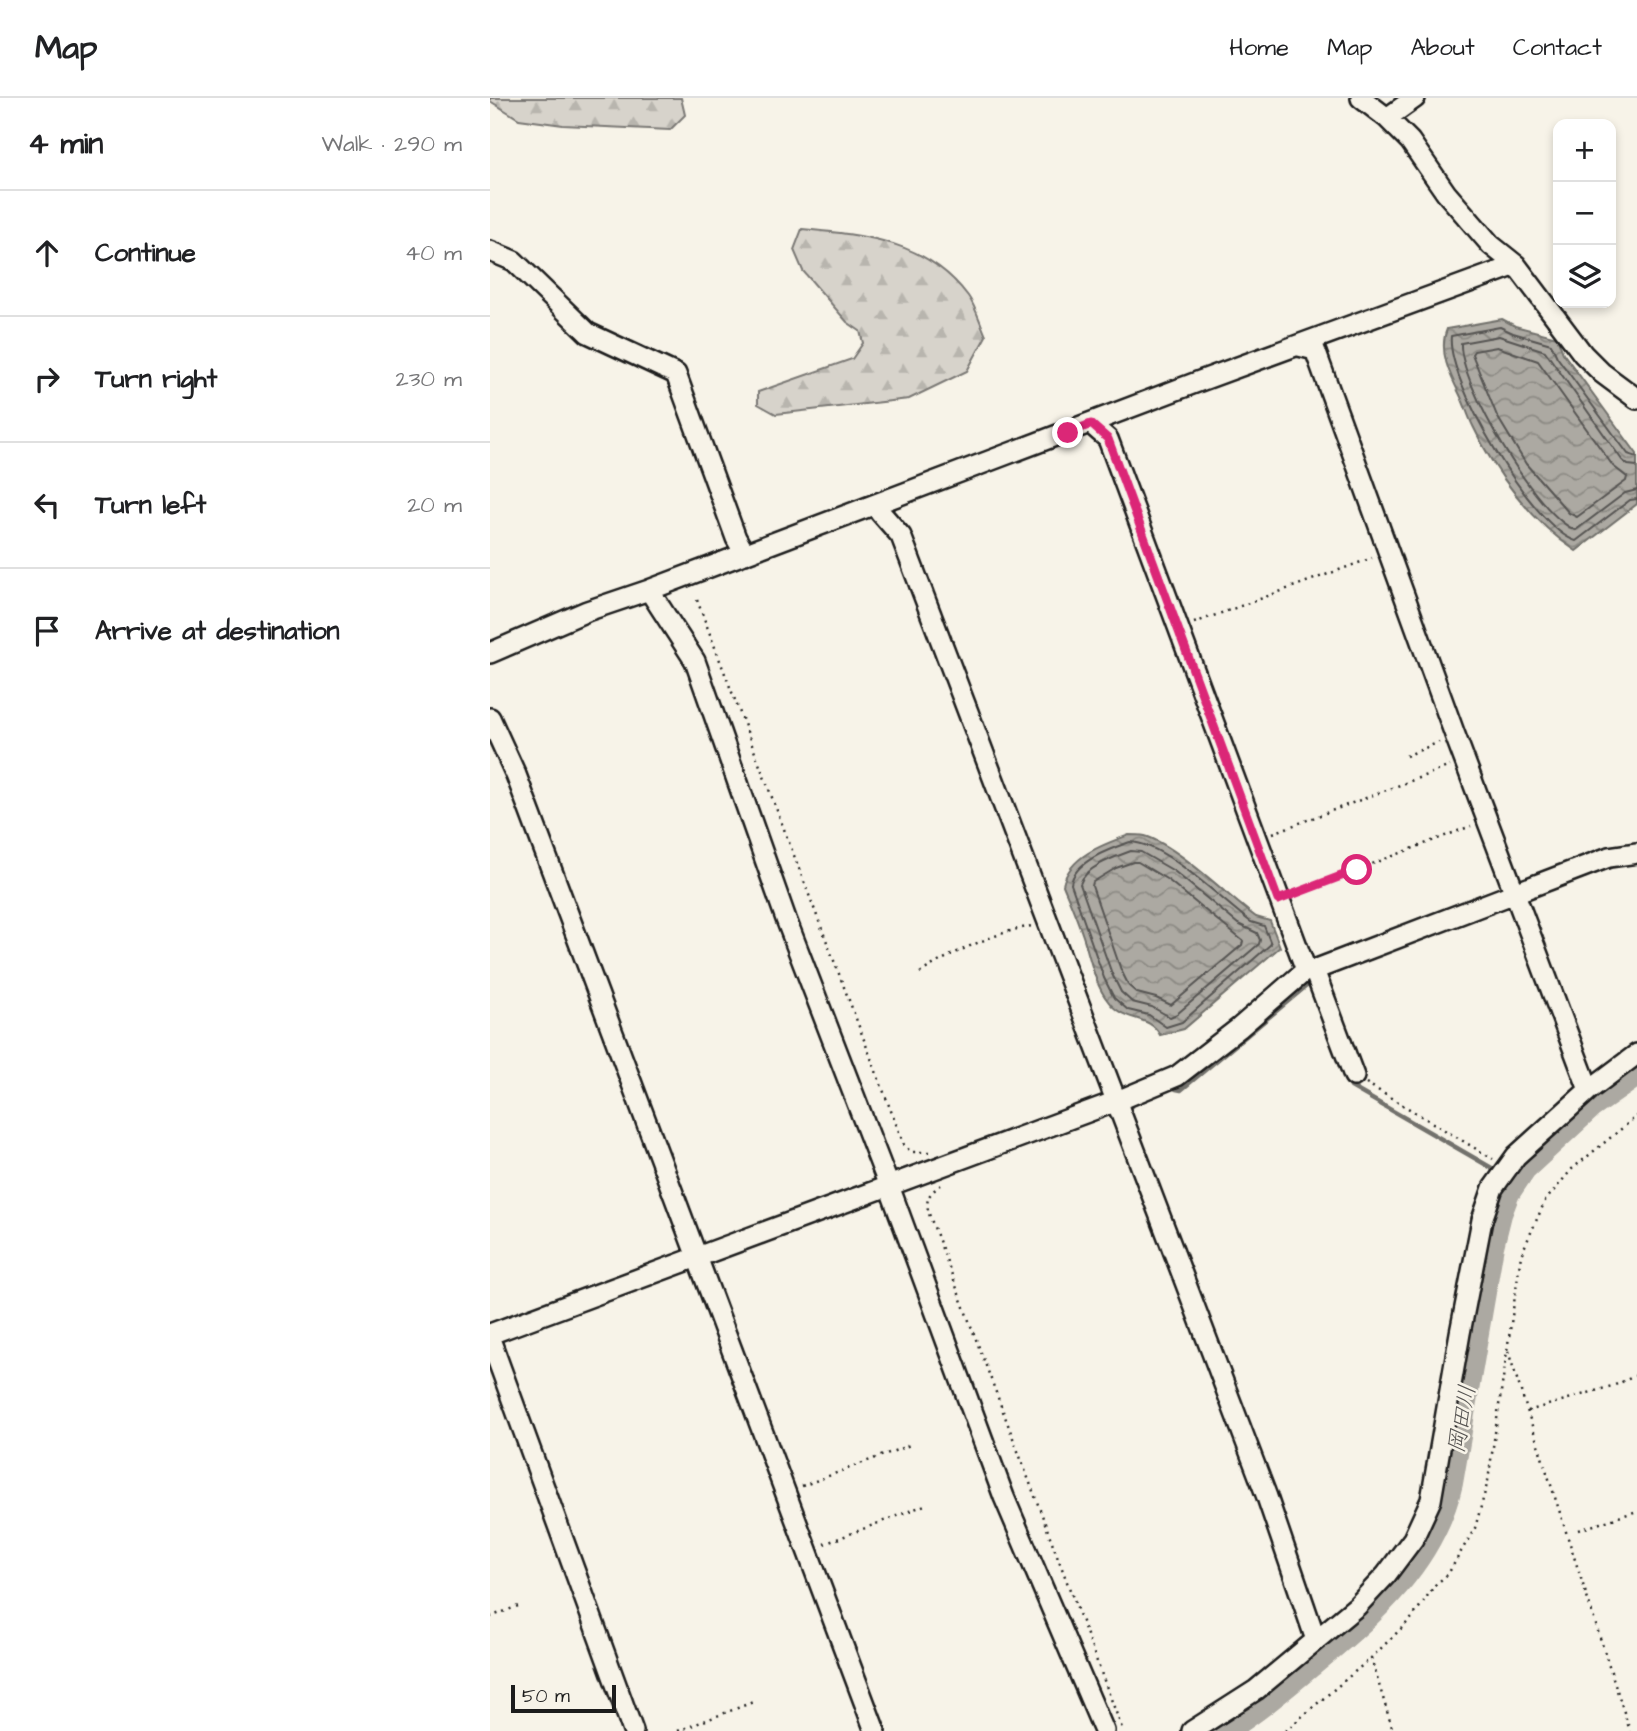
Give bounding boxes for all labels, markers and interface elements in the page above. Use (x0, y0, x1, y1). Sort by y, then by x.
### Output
text: Map (35, 25, 97, 71)
text: Home (1229, 31, 1289, 65)
text: Map (1327, 31, 1372, 65)
text: About (1410, 31, 1475, 65)
text: Contact (1513, 31, 1602, 65)
map controls (1553, 119, 1616, 308)
button: + (1553, 119, 1616, 182)
text: 4 min (28, 123, 103, 165)
text: Walk · 290 m (321, 128, 462, 160)
button: − (1553, 182, 1616, 245)
icon: ahead (28, 234, 66, 272)
text: Continue (95, 235, 196, 271)
text: 40 m (405, 237, 462, 269)
button: layers (1553, 245, 1616, 308)
icon: right (28, 360, 66, 398)
text: Turn right (95, 361, 217, 397)
text: 230 m (396, 363, 462, 395)
route end (1052, 417, 1083, 448)
icon: left (28, 486, 66, 524)
text: Turn left (95, 487, 206, 523)
text: 20 m (407, 489, 462, 521)
icon: arrive (28, 612, 66, 650)
text: Arrive at destination (95, 613, 340, 649)
route start (1341, 854, 1372, 885)
water label: 岡田川 (1440, 1382, 1484, 1456)
scale bar (511, 1682, 616, 1714)
text: 50 m (522, 1683, 570, 1710)

